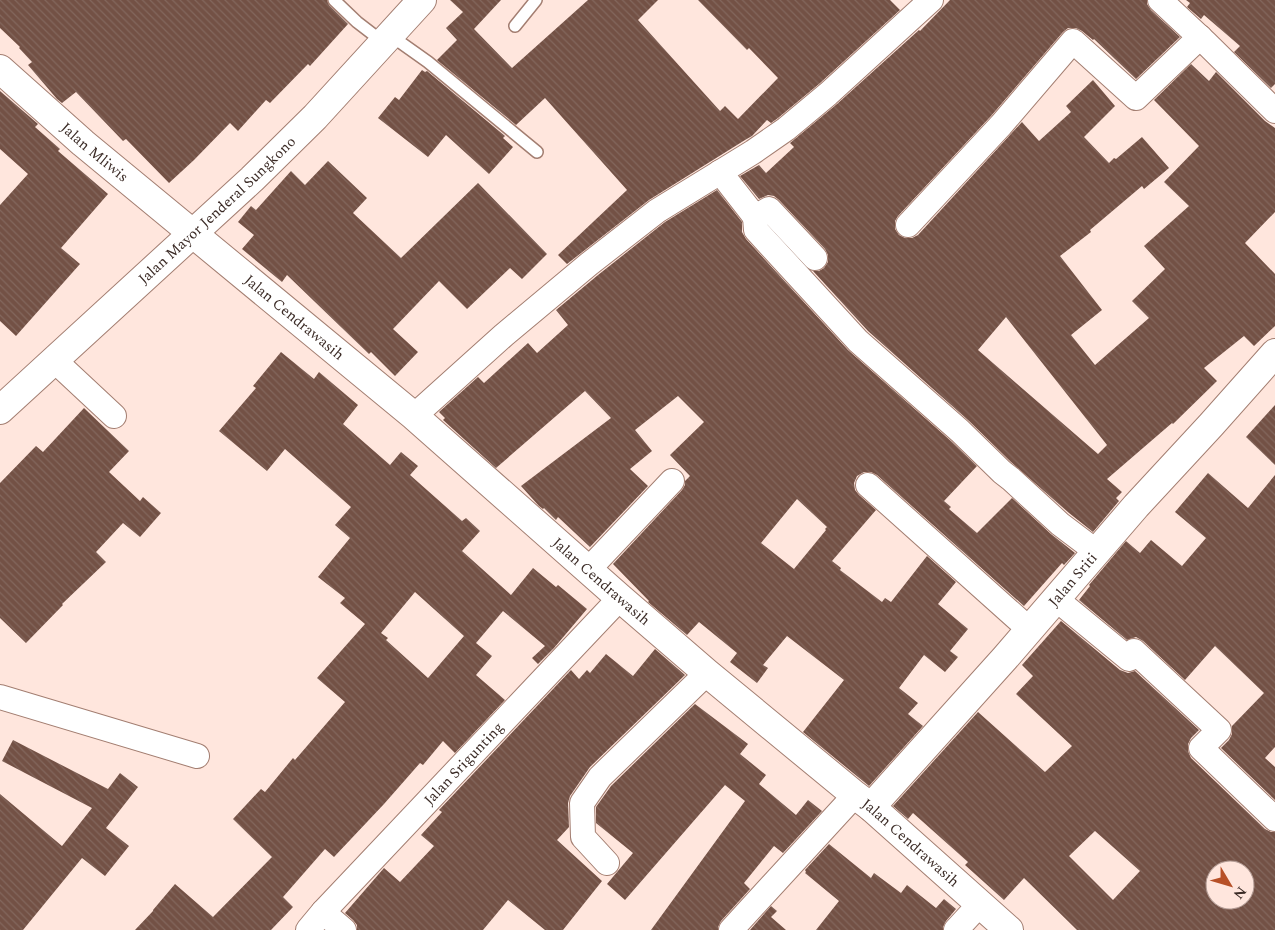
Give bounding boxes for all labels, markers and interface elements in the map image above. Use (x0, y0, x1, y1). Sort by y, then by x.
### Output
street label: Jalan Mliwis (55, 117, 134, 188)
street label: Jalan Mayor Jenderal Sungkono (133, 131, 301, 290)
street label: Jalan Cendrawasih (239, 269, 350, 366)
street label: Jalan Cendrawasih (547, 532, 656, 631)
street label: Jalan Sriti (1043, 547, 1103, 612)
street label: Jalan Srigunting (418, 716, 509, 810)
street label: Jalan Cendrawasih (857, 792, 965, 892)
north arrow (1205, 860, 1255, 910)
text: N (1228, 882, 1252, 904)

